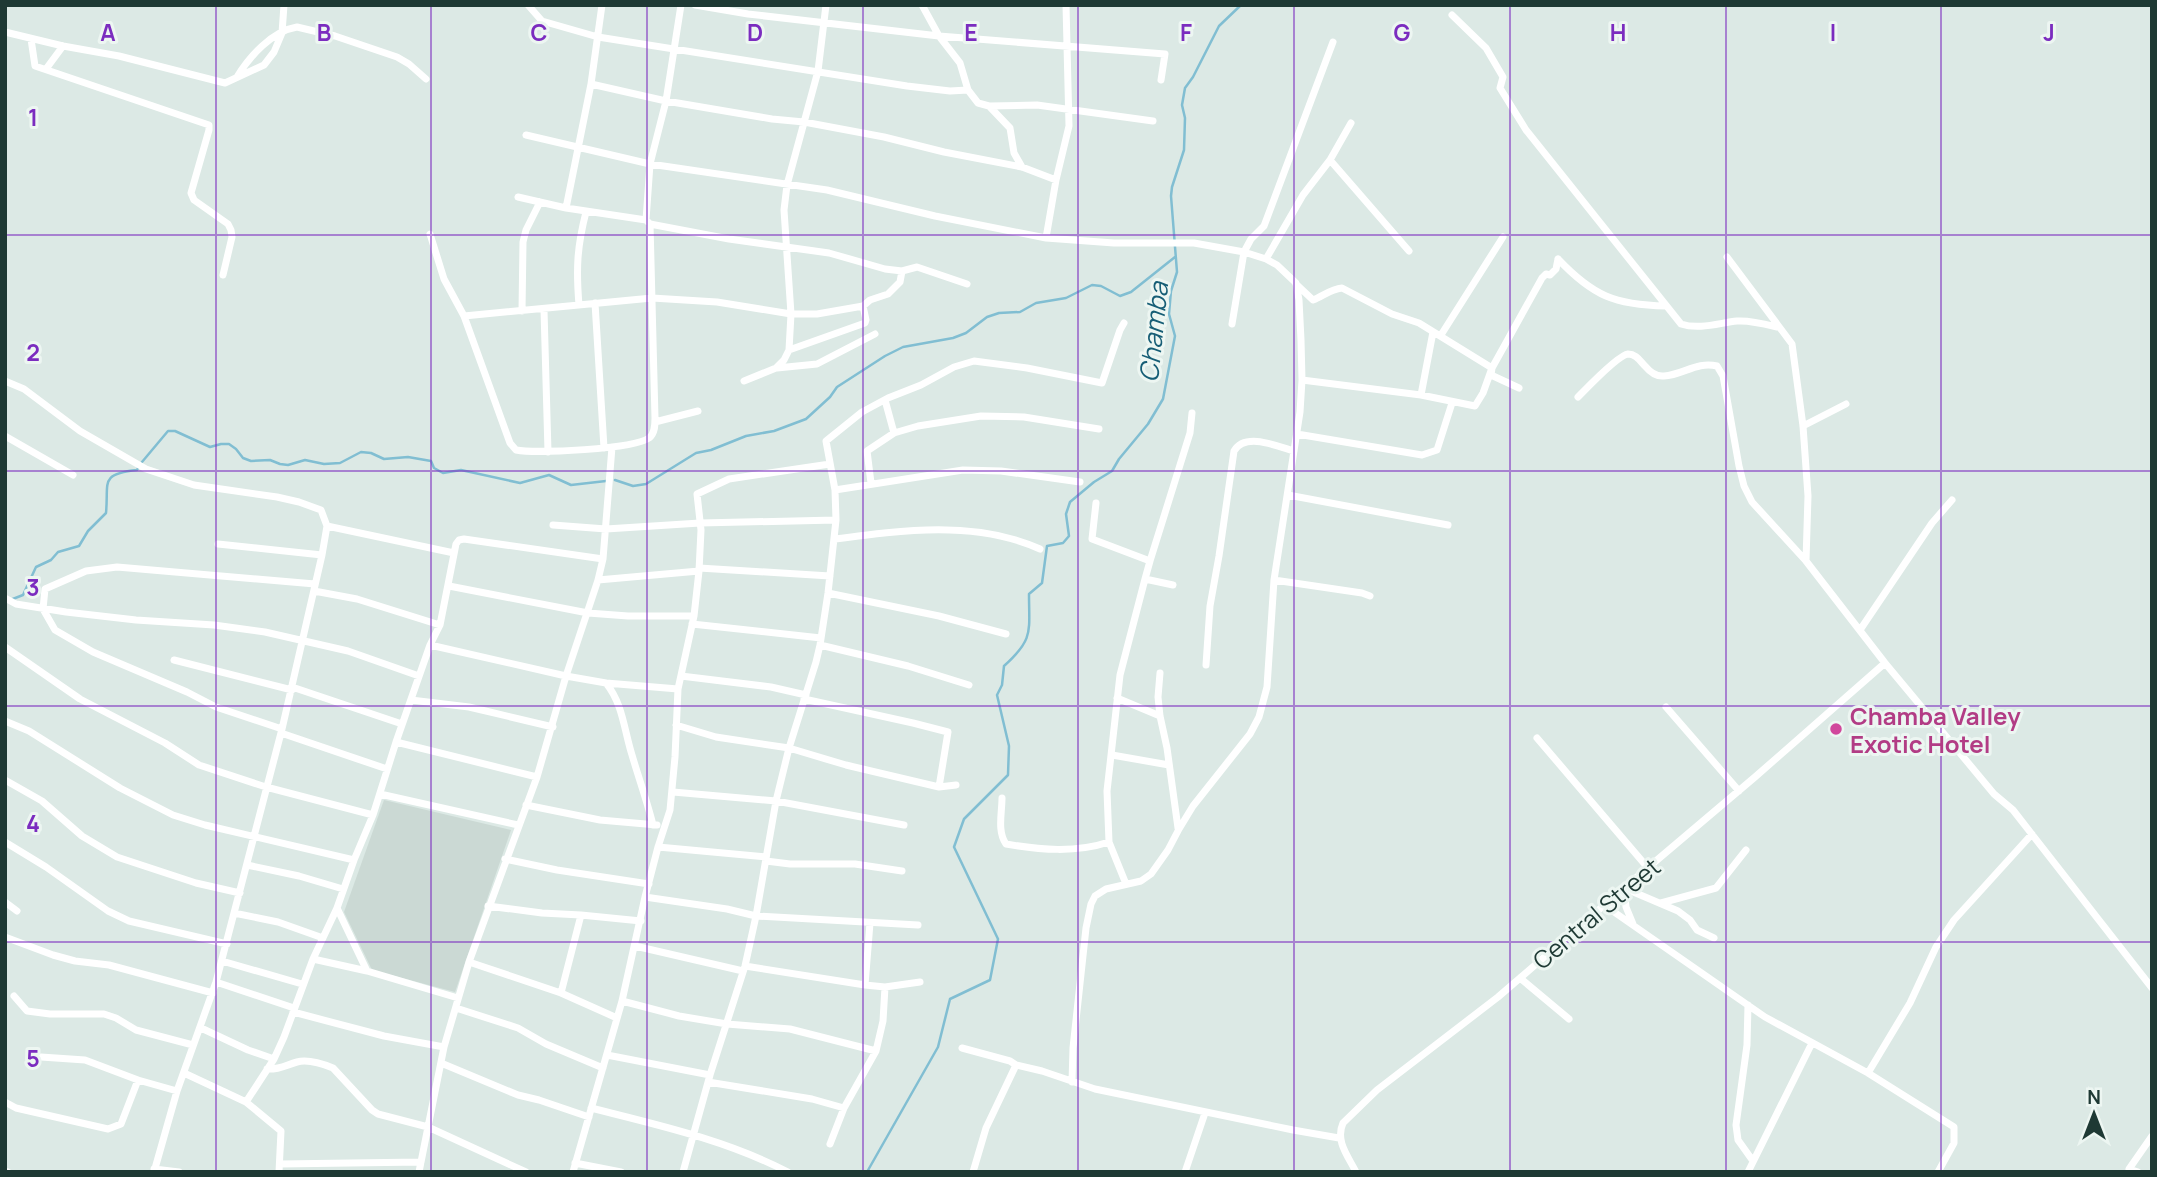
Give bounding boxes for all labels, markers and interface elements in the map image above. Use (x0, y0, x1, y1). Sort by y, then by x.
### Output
text: A (100, 16, 116, 48)
text: B (317, 16, 331, 48)
text: C (531, 16, 548, 48)
text: D (747, 16, 763, 48)
text: E (964, 16, 978, 48)
text: F (1180, 16, 1192, 48)
text: G (1394, 16, 1411, 48)
text: H (1610, 16, 1626, 48)
text: I (1830, 16, 1836, 48)
text: J (2043, 16, 2055, 48)
text: 1 (28, 101, 38, 133)
water label: Chamba (1130, 279, 1176, 384)
text: 2 (26, 336, 40, 368)
text: 3 (26, 571, 40, 603)
place label: Chamba Valley Exotic Hotel (1850, 699, 2021, 760)
marker: Chamba Valley Exotic Hotel (1828, 721, 1844, 737)
text: 4 (26, 807, 40, 839)
street label: Central Street (1525, 850, 1667, 976)
text: 5 (26, 1042, 40, 1074)
north arrow (2059, 1079, 2129, 1149)
text: N (2087, 1084, 2101, 1110)

